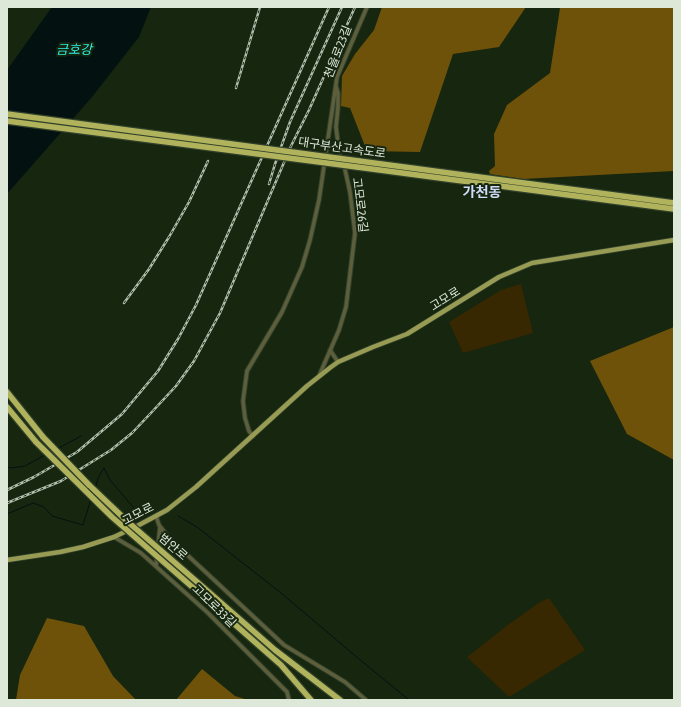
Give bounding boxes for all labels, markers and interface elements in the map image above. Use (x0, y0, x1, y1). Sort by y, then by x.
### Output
street label: 천을로23길 (321, 24, 355, 80)
water label: 금호강 (56, 42, 92, 58)
street label: 대구부산고속도로 (297, 135, 387, 161)
street label: 고모로26길 (349, 177, 371, 233)
district label: 가천동 (463, 185, 501, 201)
street label: 고모로 (427, 284, 463, 314)
street label: 고모로 (120, 500, 156, 528)
street label: 범안로 (156, 531, 190, 563)
street label: 고모로33길 (189, 582, 239, 630)

